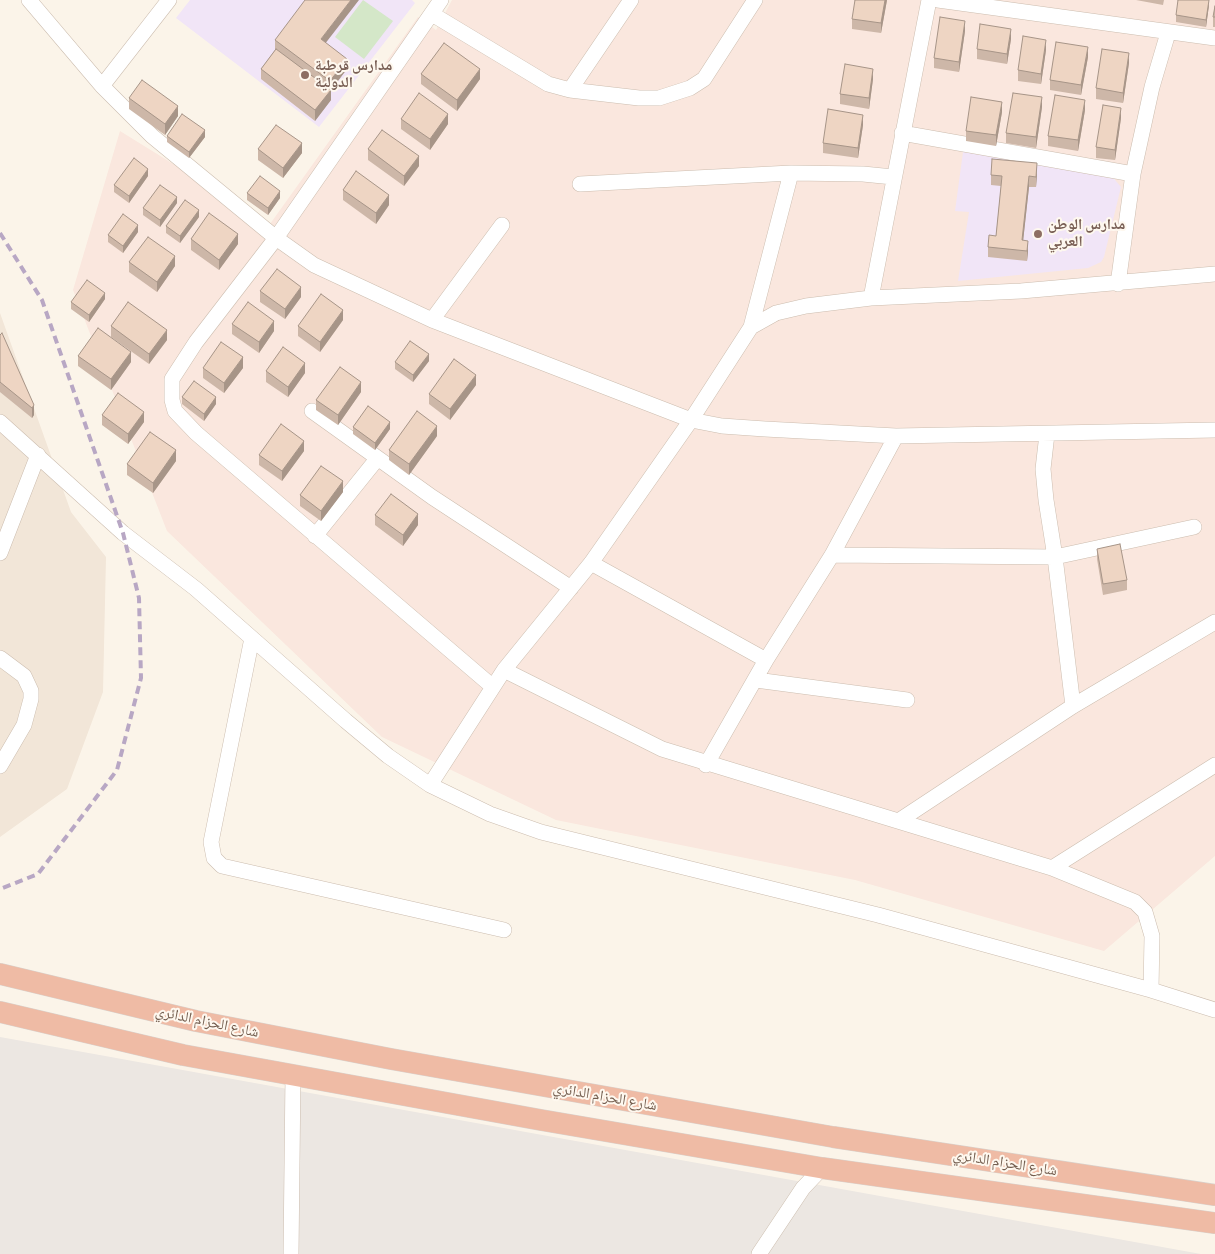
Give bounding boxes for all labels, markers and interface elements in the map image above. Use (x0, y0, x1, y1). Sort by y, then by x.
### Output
place label: مدارس قرطبة الدولية (315, 57, 392, 92)
marker: مدارس قرطبة الدولية (299, 69, 311, 81)
place label: مدارس الوطن العربي (1048, 216, 1125, 251)
marker: مدارس الوطن العربي (1032, 228, 1044, 240)
street label: شارع الحزام الدائري (154, 1002, 260, 1042)
street label: شارع الحزام الدائري (552, 1079, 658, 1115)
street label: شارع الحزام الدائري (952, 1146, 1058, 1180)

